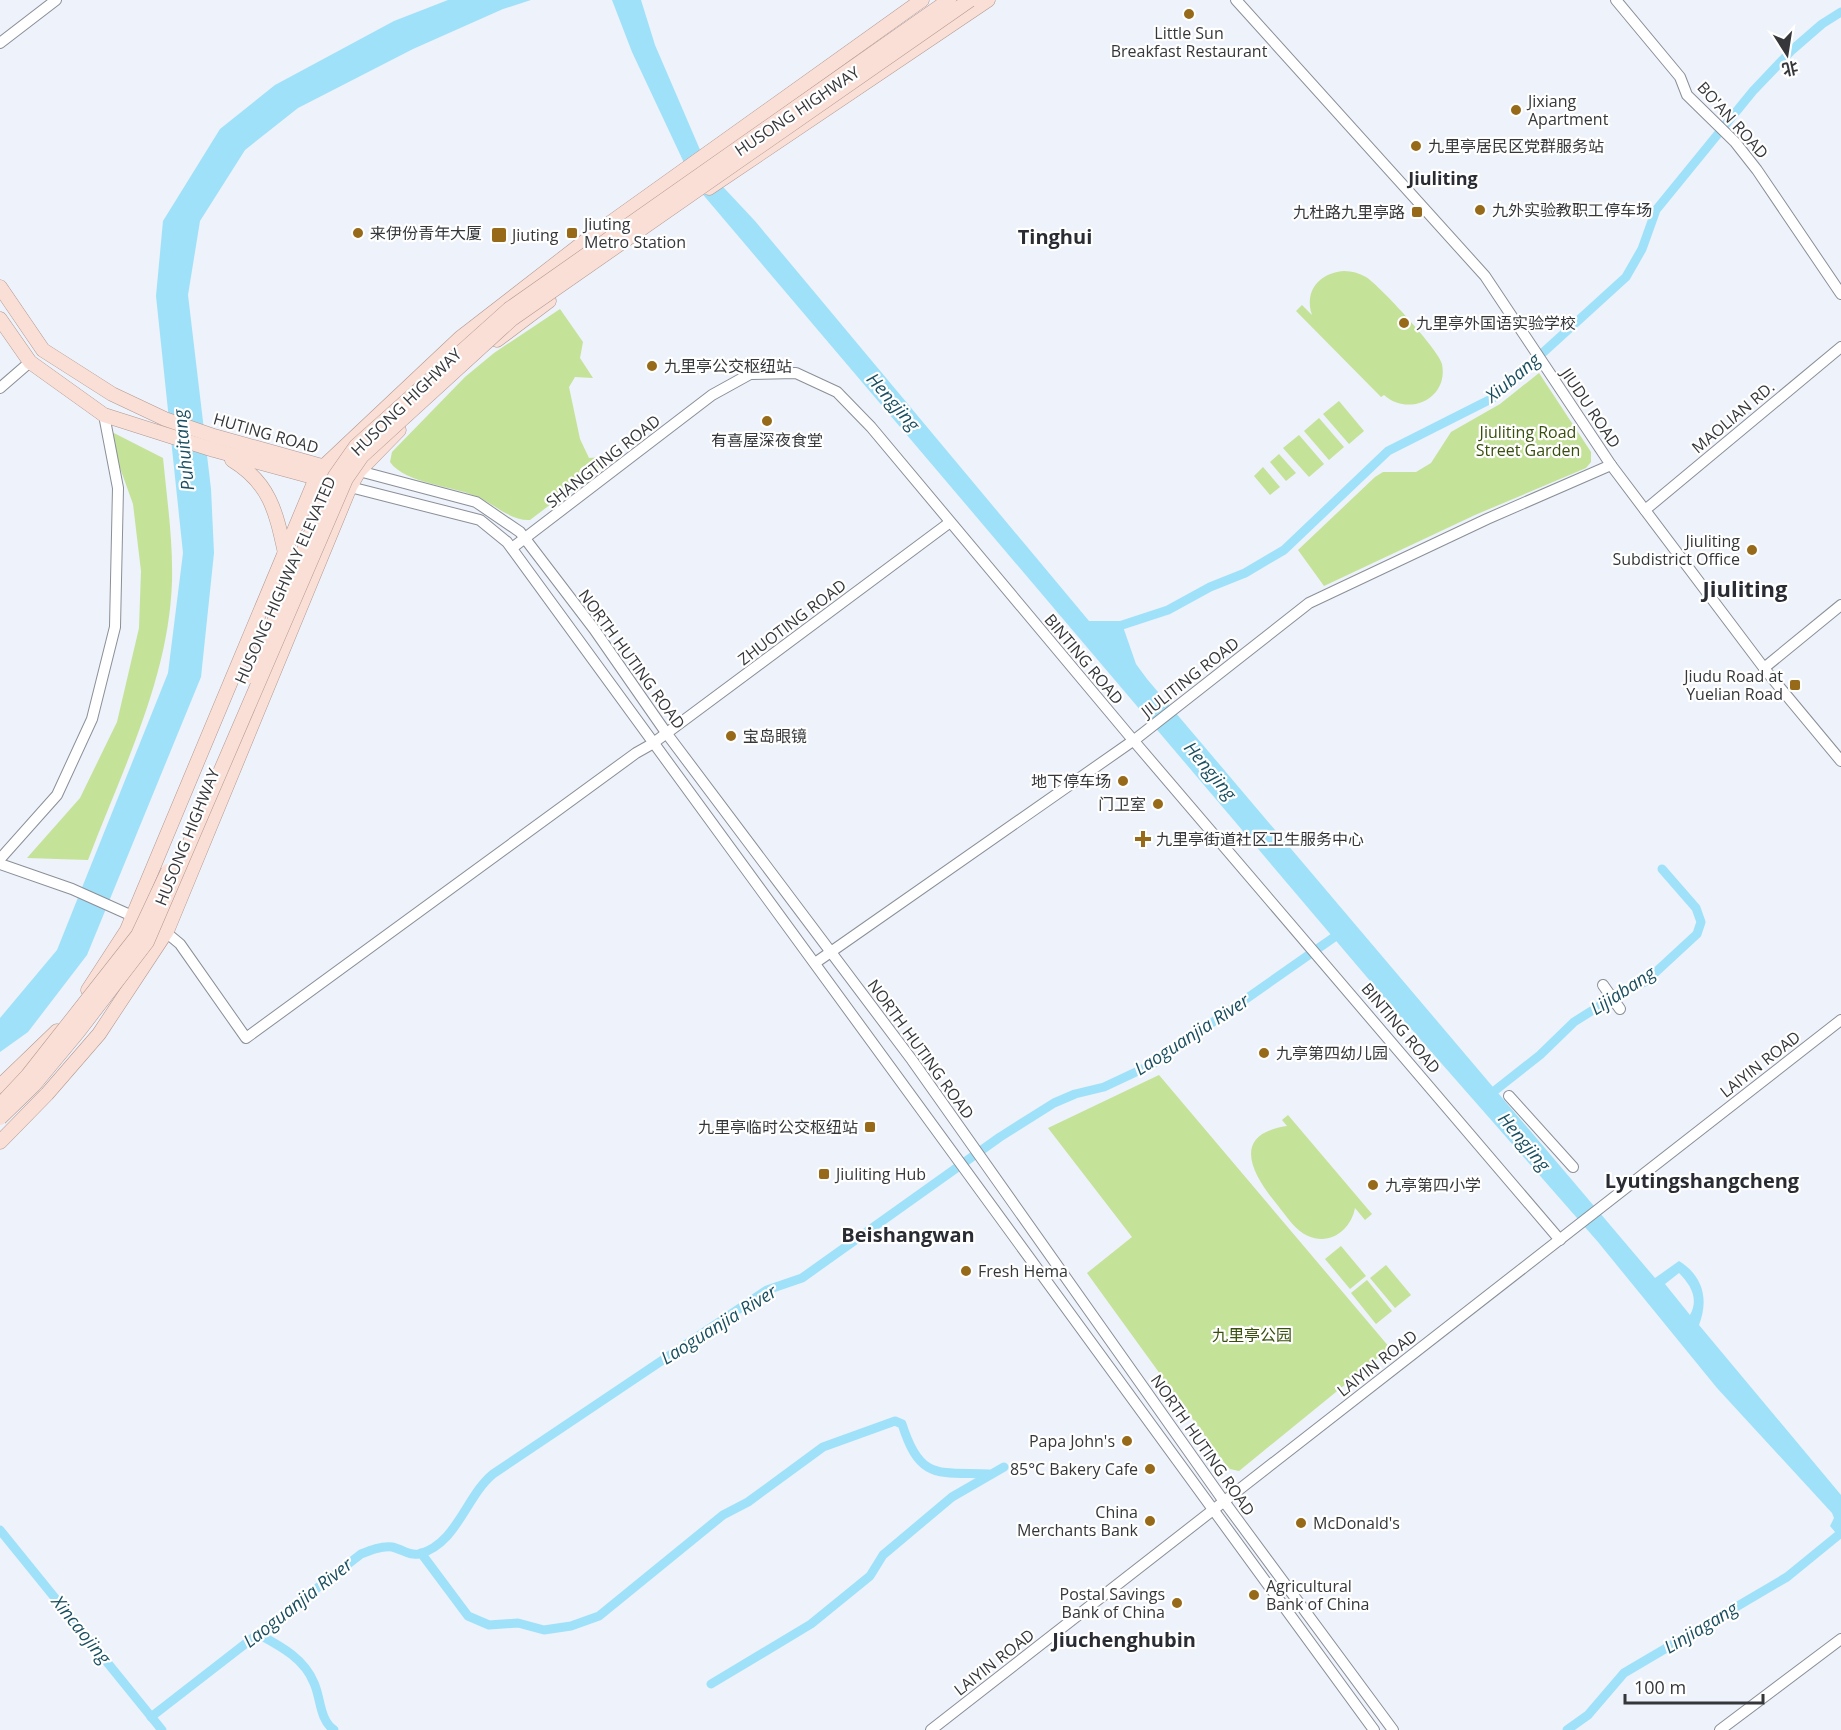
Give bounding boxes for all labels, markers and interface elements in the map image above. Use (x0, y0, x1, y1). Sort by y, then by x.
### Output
marker: Little Sun Breakfast Restaurant (1182, 7, 1196, 21)
place label: Little Sun Breakfast Restaurant (1111, 22, 1268, 62)
north arrow (1757, 24, 1817, 84)
text: 北 (1780, 56, 1800, 81)
street label: HUSONG HIGHWAY (730, 61, 864, 161)
street label: BO'AN ROAD (1692, 77, 1774, 163)
place label: Jixiang Apartment (1526, 90, 1609, 130)
marker: Jixiang Apartment (1509, 103, 1523, 117)
place label: 九里亭居民区党群服务站 (1428, 135, 1604, 157)
marker: 九里亭居民区党群服务站 (1409, 139, 1423, 153)
district label: Jiuliting (1406, 166, 1478, 190)
place label: 九外实验教职工停车场 (1492, 199, 1652, 221)
place label: 九杜路九里亭路 (1293, 201, 1405, 223)
marker: 九外实验教职工停车场 (1473, 203, 1487, 217)
marker: 九杜路九里亭路 (1410, 205, 1424, 219)
place label: Jiuting Metro Station (582, 213, 686, 253)
place label: 来伊份青年大厦 (370, 222, 482, 244)
district label: Tinghui (1018, 223, 1092, 250)
place label: Jiuting (510, 224, 559, 246)
marker: 来伊份青年大厦 (351, 226, 365, 240)
marker: Jiuting (490, 226, 508, 244)
marker: Jiuting Metro Station (565, 226, 579, 240)
place label: 九里亭外国语实验学校 (1416, 312, 1576, 334)
marker: 九里亭外国语实验学校 (1397, 316, 1411, 330)
street label: HUSONG HIGHWAY (346, 343, 466, 461)
water label: Xiubang (1479, 347, 1545, 408)
place label: 九里亭公交枢纽站 (664, 355, 792, 377)
marker: 九里亭公交枢纽站 (645, 359, 659, 373)
street label: JIUDU ROAD (1555, 362, 1626, 452)
water label: Hengjing (862, 367, 926, 436)
street label: MAOLIAN RD. (1687, 376, 1779, 458)
street label: HUTING ROAD (211, 407, 321, 459)
water label: Puhuitang (167, 408, 199, 492)
street label: SHANGTING ROAD (541, 409, 665, 513)
marker: 有喜屋深夜食堂 (760, 414, 774, 428)
park label: Jiuliting Road Street Garden (1476, 421, 1580, 461)
place label: 有喜屋深夜食堂 (711, 429, 823, 451)
street label: HUSONG HIGHWAY ELEVATED (229, 473, 341, 687)
place label: Jiuliting Subdistrict Office (1612, 530, 1740, 570)
marker: Jiuliting Subdistrict Office (1745, 543, 1759, 557)
district label: Jiuliting (1700, 573, 1788, 603)
street label: ZHUOTING ROAD (733, 574, 851, 670)
street label: NORTH HUTING ROAD (574, 585, 690, 733)
street label: BINTING ROAD (1040, 609, 1128, 709)
street label: JIULITING ROAD (1135, 632, 1243, 723)
place label: Jiudu Road at Yuelian Road (1682, 665, 1783, 705)
marker: Jiudu Road at Yuelian Road (1788, 678, 1802, 692)
place label: 宝岛眼镜 (743, 725, 807, 747)
marker: 宝岛眼镜 (724, 729, 738, 743)
water label: Hengjing (1179, 736, 1243, 805)
street label: HUSONG HIGHWAY (149, 765, 225, 909)
place label: 地下停车场 (1031, 770, 1111, 792)
marker: 地下停车场 (1116, 774, 1130, 788)
place label: 门卫室 (1098, 793, 1146, 815)
marker: 门卫室 (1151, 797, 1165, 811)
place label: 九里亭街道社区卫生服务中心 (1156, 828, 1364, 850)
marker: 九里亭街道社区卫生服务中心 (1134, 830, 1152, 848)
water label: Lijiabang (1585, 960, 1660, 1020)
street label: NORTH HUTING ROAD (863, 975, 979, 1123)
street label: BINTING ROAD (1357, 978, 1445, 1078)
water label: Laoguanjia River (1129, 988, 1254, 1080)
street label: LAIYIN ROAD (1715, 1026, 1805, 1102)
place label: 九亭第四幼儿园 (1276, 1042, 1388, 1064)
marker: 九亭第四幼儿园 (1257, 1046, 1271, 1060)
water label: Hengjing (1493, 1107, 1557, 1176)
place label: 九里亭临时公交枢纽站 (698, 1116, 858, 1138)
marker: 九里亭临时公交枢纽站 (863, 1120, 877, 1134)
place label: Jiuliting Hub (834, 1163, 926, 1185)
marker: Jiuliting Hub (817, 1167, 831, 1181)
district label: Lyutingshangcheng (1605, 1167, 1800, 1194)
place label: 九亭第四小学 (1385, 1174, 1481, 1196)
marker: 九亭第四小学 (1366, 1178, 1380, 1192)
district label: Beishangwan (841, 1221, 975, 1248)
place label: Fresh Hema (978, 1260, 1068, 1282)
marker: Fresh Hema (959, 1264, 973, 1278)
water label: Laoguanjia River (656, 1278, 782, 1369)
park label: 九里亭公园 (1212, 1324, 1292, 1346)
street label: LAIYIN ROAD (1332, 1325, 1422, 1401)
street label: NORTH HUTING ROAD (1146, 1370, 1260, 1520)
place label: Papa John's (1029, 1430, 1115, 1452)
marker: Papa John's (1120, 1434, 1134, 1448)
place label: 85°C Bakery Cafe (1010, 1458, 1138, 1480)
marker: 85°C Bakery Cafe (1143, 1462, 1157, 1476)
place label: China Merchants Bank (1017, 1501, 1139, 1541)
place label: McDonald's (1313, 1512, 1400, 1534)
marker: China Merchants Bank (1143, 1514, 1157, 1528)
marker: McDonald's (1294, 1516, 1308, 1530)
water label: Laoguanjia River (238, 1551, 358, 1652)
place label: Agricultural Bank of China (1266, 1575, 1369, 1615)
place label: Postal Savings Bank of China (1060, 1583, 1165, 1623)
marker: Agricultural Bank of China (1247, 1588, 1261, 1602)
water label: Xincaojing (46, 1589, 117, 1669)
water label: Linjiagang (1659, 1595, 1742, 1659)
marker: Postal Savings Bank of China (1170, 1596, 1184, 1610)
street label: LAIYIN ROAD (949, 1624, 1039, 1700)
district label: Jiuchenghubin (1050, 1626, 1196, 1653)
scale bar (1625, 1667, 1763, 1705)
text: 100 m (1634, 1675, 1686, 1699)

